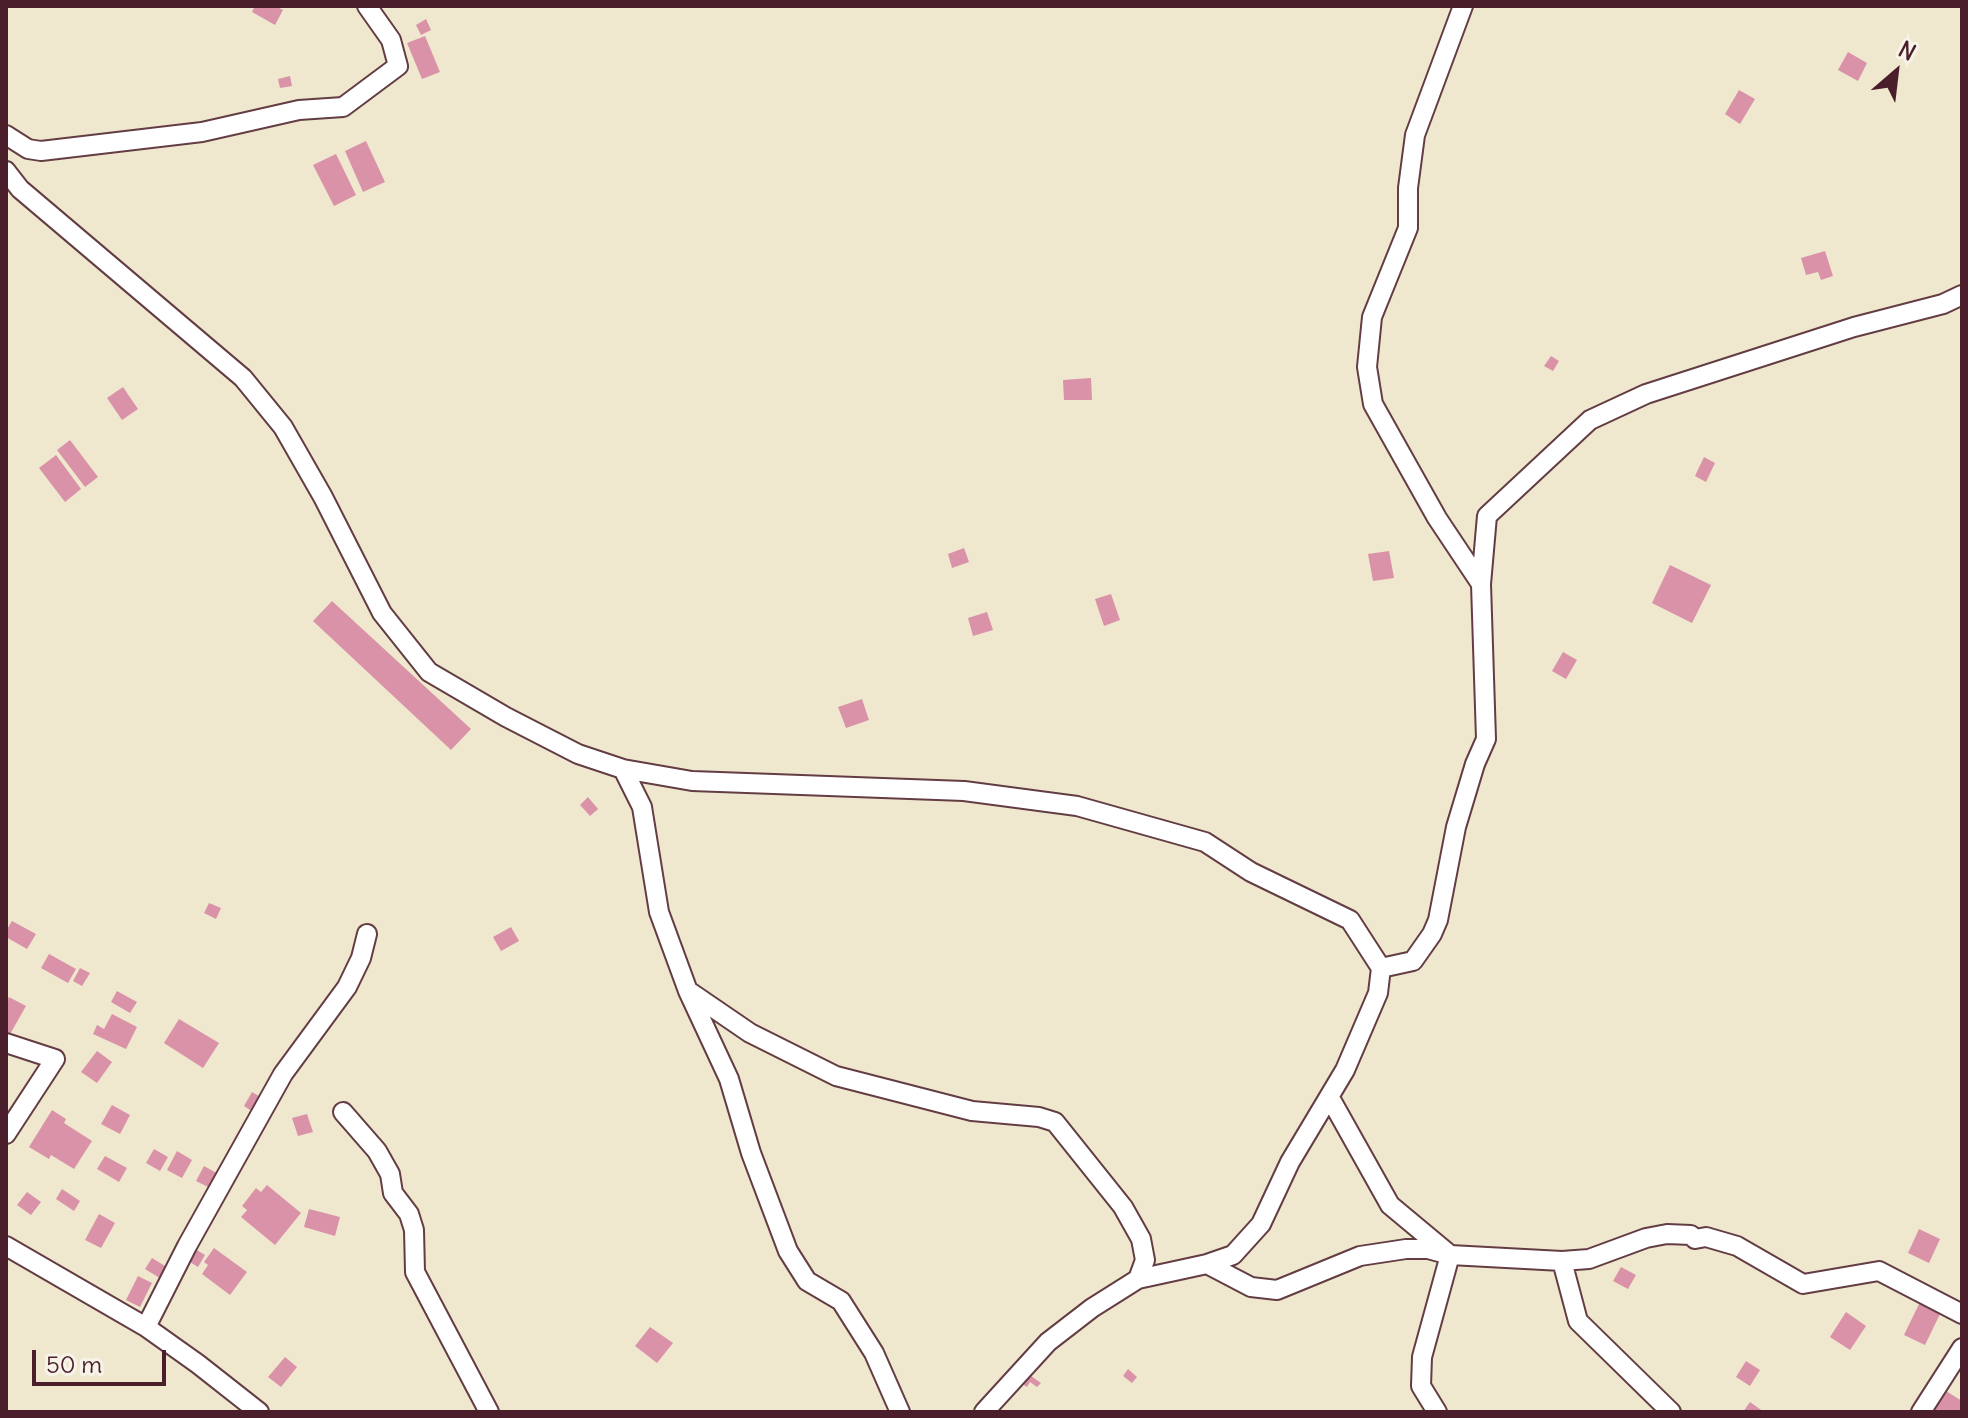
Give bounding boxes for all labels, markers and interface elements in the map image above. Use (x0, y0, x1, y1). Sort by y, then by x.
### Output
north arrow (1856, 32, 1936, 112)
text: N (1894, 35, 1921, 67)
scale bar (36, 1334, 170, 1384)
text: 50 m (46, 1349, 102, 1379)

